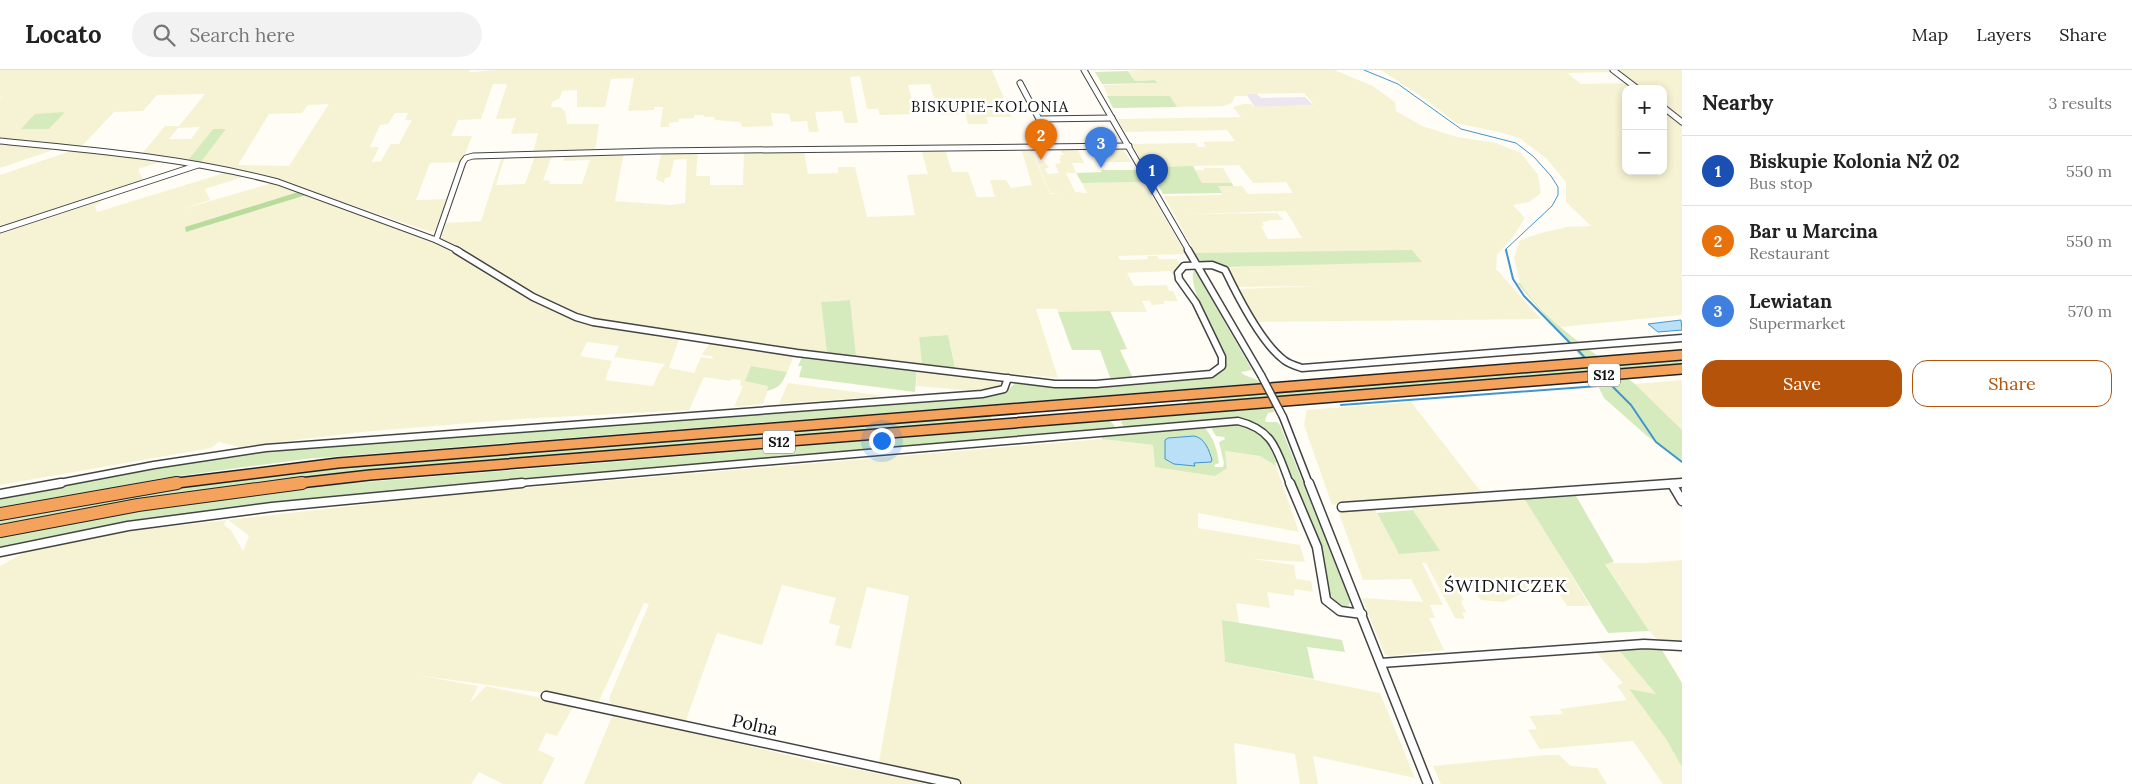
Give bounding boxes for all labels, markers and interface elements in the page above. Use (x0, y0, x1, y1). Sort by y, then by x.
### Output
search box (132, 12, 482, 57)
text: Locato (25, 19, 102, 50)
icon: search (150, 21, 178, 49)
text: Search here (190, 23, 295, 47)
text: Map (1912, 23, 1948, 46)
text: Layers (1976, 23, 2031, 46)
text: Share (2059, 23, 2107, 46)
map controls (1622, 85, 1667, 175)
button: + (1622, 85, 1667, 130)
text: Nearby (1702, 89, 1773, 116)
text: 3 results (2048, 93, 2112, 113)
district label: BISKUPIE-KOLONIA (911, 97, 1069, 116)
pin: 2 (1025, 119, 1057, 160)
pin: 3 (1085, 127, 1117, 168)
button: − (1622, 130, 1667, 175)
text: Biskupie Kolonia NŻ 02 (1749, 149, 1960, 173)
pin: 1 (1136, 154, 1168, 195)
text: 1 (1715, 161, 1721, 181)
text: 550 m (2066, 161, 2112, 181)
text: Bus stop (1749, 173, 1813, 193)
text: Bar u Marcina (1749, 219, 1878, 243)
text: 2 (1714, 231, 1722, 251)
text: 550 m (2066, 231, 2112, 251)
text: Restaurant (1749, 243, 1830, 263)
text: Lewiatan (1749, 289, 1832, 313)
text: 3 (1714, 301, 1722, 321)
text: 570 m (2067, 301, 2112, 321)
text: Supermarket (1749, 313, 1845, 333)
button: Save (1702, 360, 1902, 407)
button: Share (1912, 360, 2112, 407)
road number: S12 (1588, 364, 1620, 386)
your location (869, 428, 895, 454)
road number: S12 (763, 431, 795, 454)
district label: ŚWIDNICZEK (1444, 574, 1568, 597)
street label: Polna (730, 708, 780, 741)

